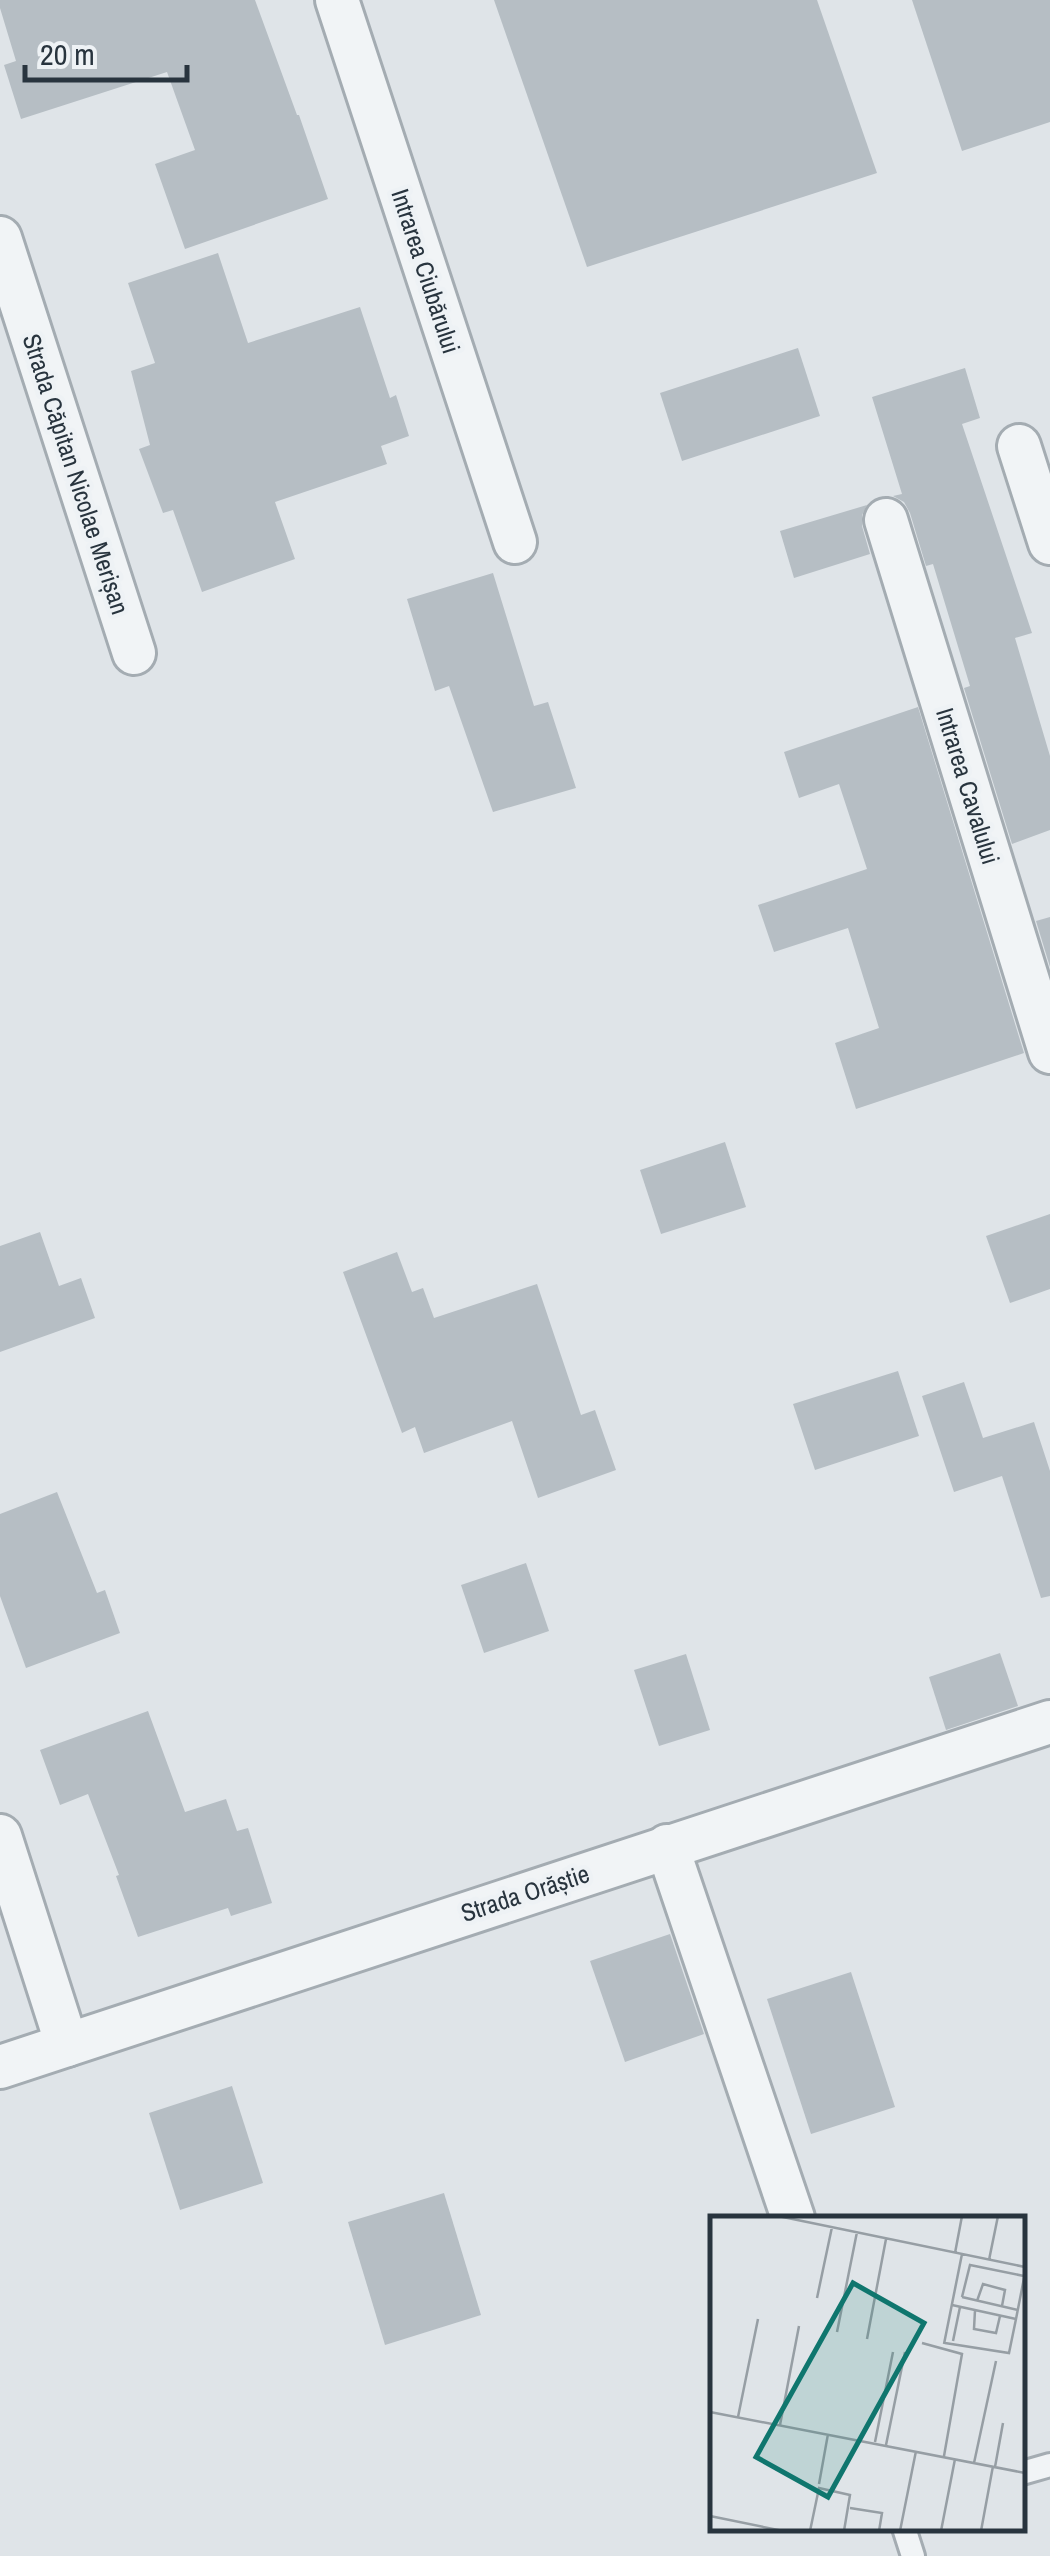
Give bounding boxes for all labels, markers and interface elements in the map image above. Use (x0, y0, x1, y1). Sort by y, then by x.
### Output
scale bar (25, 20, 188, 82)
text: 20 m (40, 34, 95, 74)
street label: Intrarea Ciubărului (383, 184, 469, 358)
street label: Strada Căpitan Nicolae Merișan (15, 329, 137, 619)
street label: Intrarea Cavalului (928, 704, 1008, 868)
street label: Strada Orăștie (456, 1856, 594, 1930)
inset map (710, 2216, 1025, 2531)

